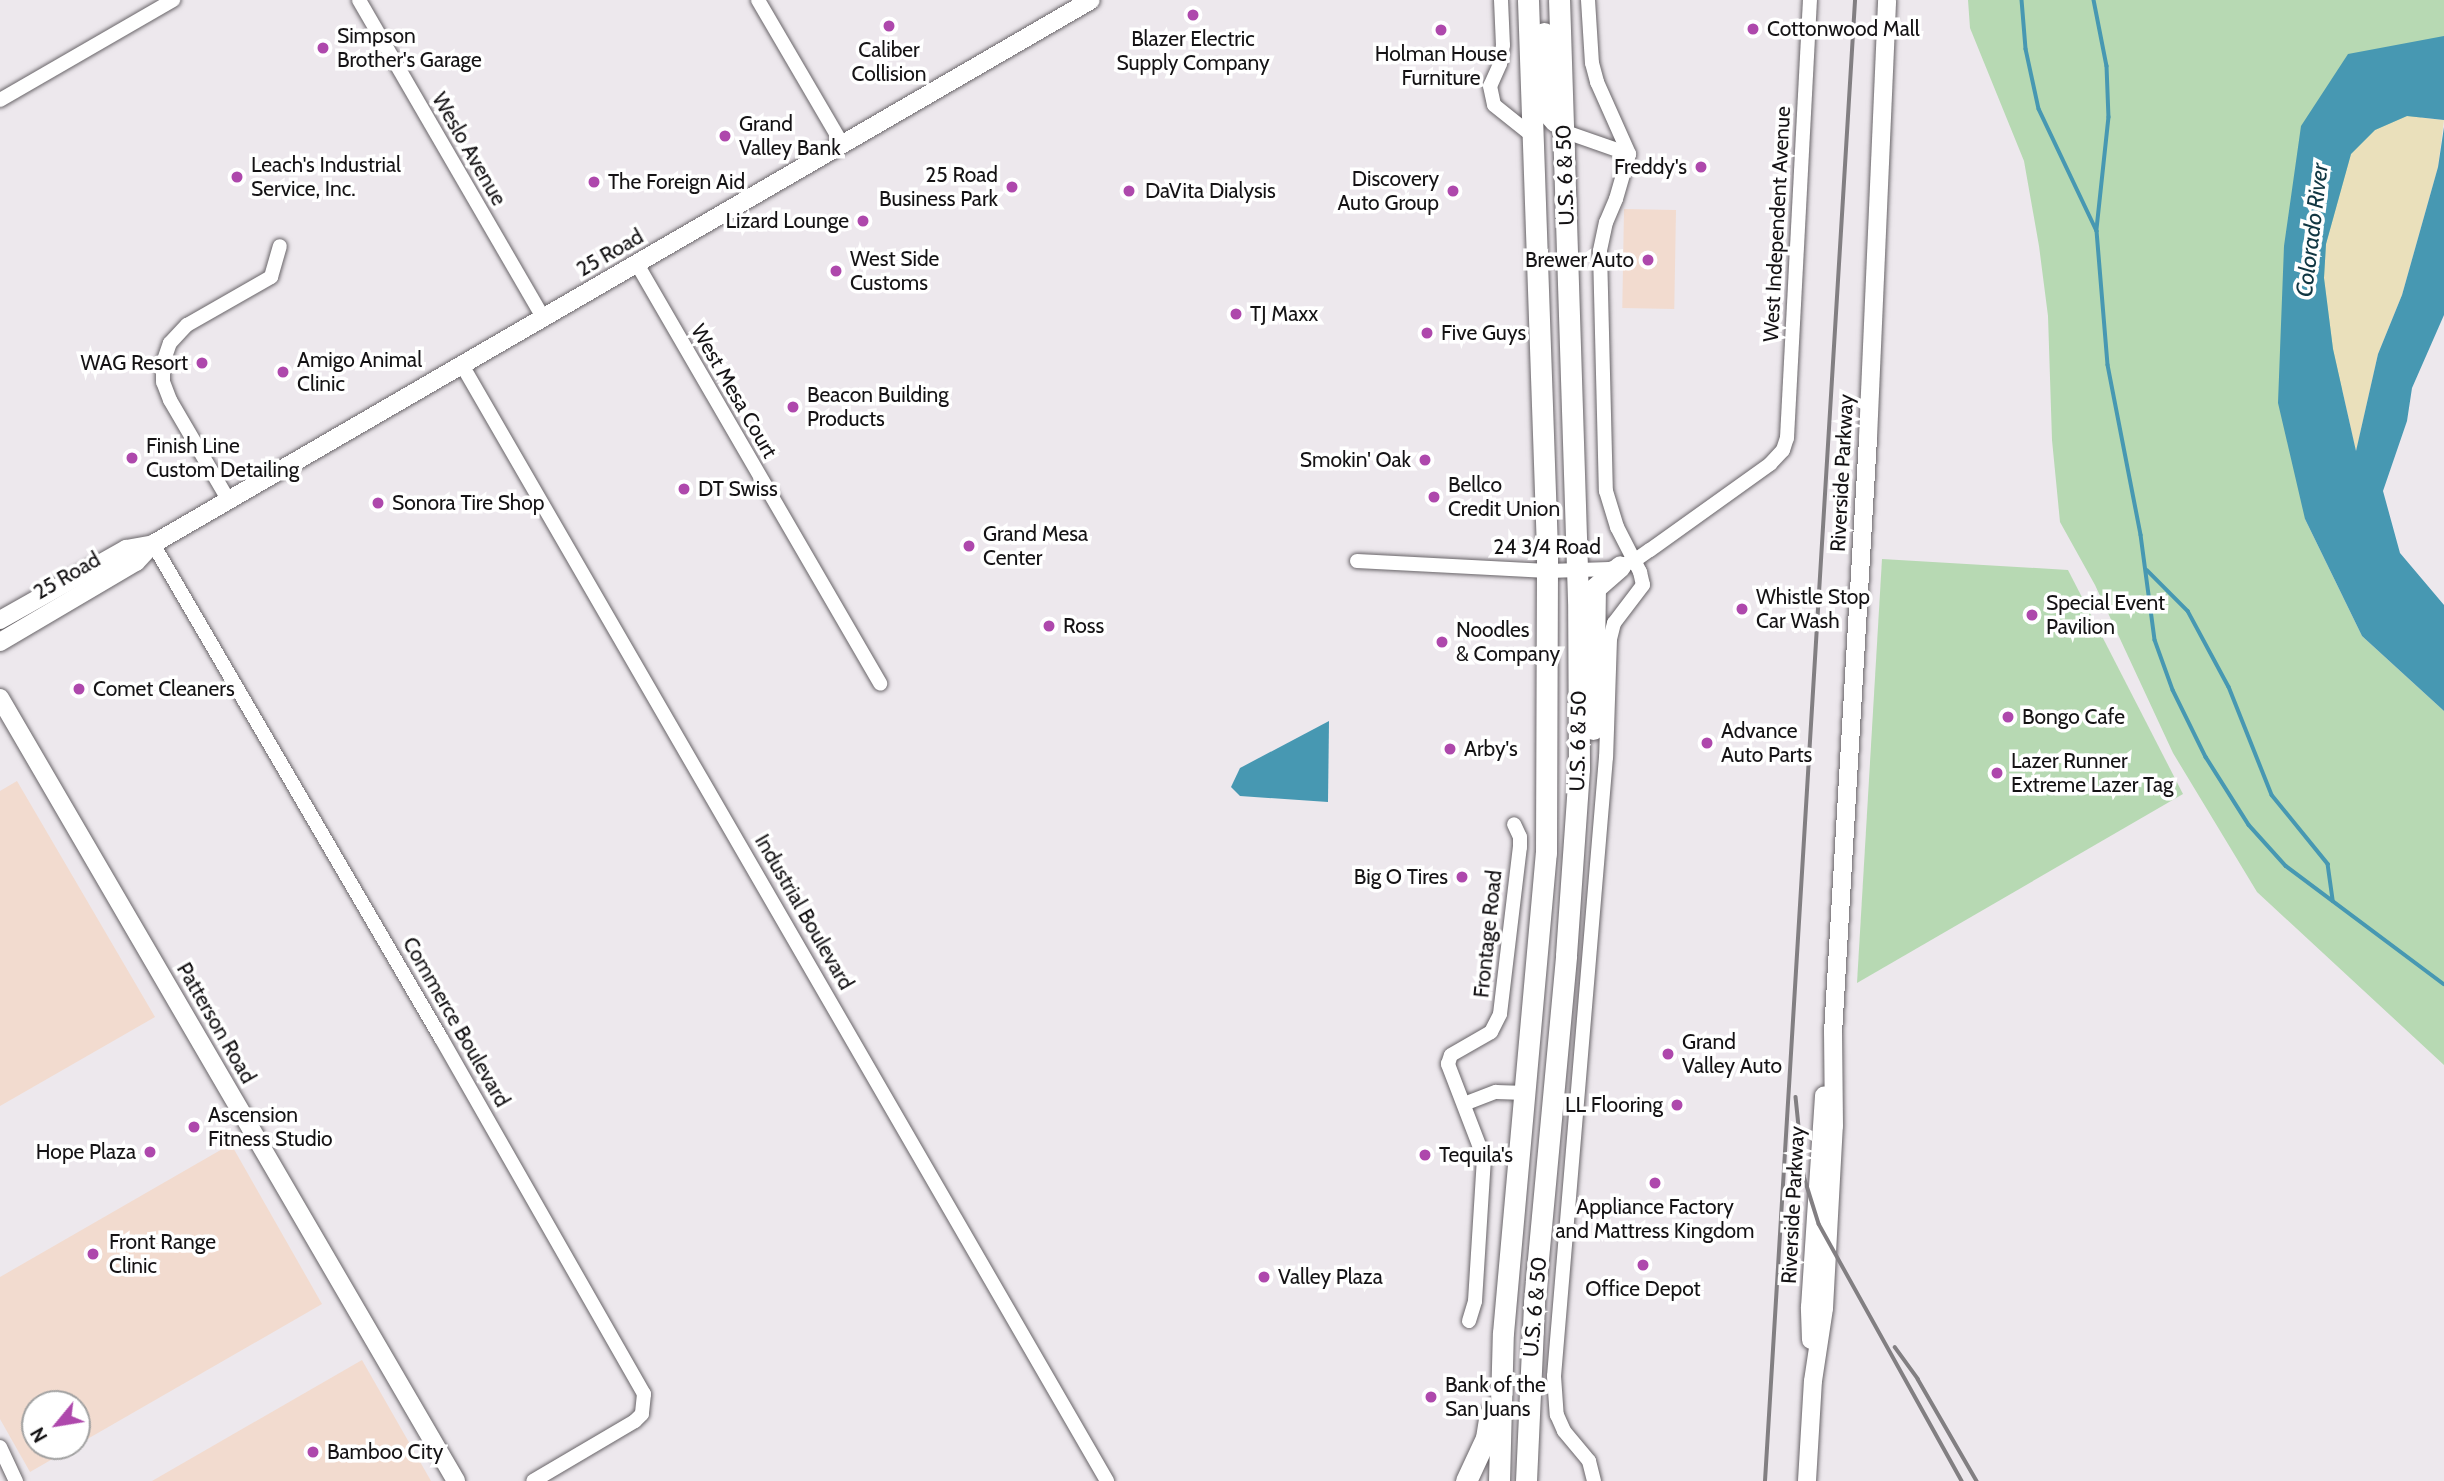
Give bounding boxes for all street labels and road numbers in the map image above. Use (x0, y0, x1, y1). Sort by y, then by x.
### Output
street label: Weslo Avenue (427, 88, 511, 210)
street label: West Independent Avenue (1758, 105, 1796, 343)
street label: U.S. 6 & 50 (1551, 124, 1579, 226)
street label: 25 Road (572, 224, 648, 282)
street label: West Mesa Court (686, 320, 782, 462)
street label: Riverside Parkway (1825, 393, 1859, 553)
street label: 24 3/4 Road (1493, 534, 1601, 560)
street label: 25 Road (29, 547, 105, 605)
street label: U.S. 6 & 50 (1565, 690, 1591, 792)
street label: Industrial Boulevard (749, 830, 859, 994)
street label: Frontage Road (1469, 869, 1507, 999)
street label: Commerce Boulevard (397, 933, 515, 1111)
street label: Patterson Road (171, 958, 261, 1088)
street label: Riverside Parkway (1776, 1125, 1810, 1285)
street label: U.S. 6 & 50 (1518, 1256, 1552, 1358)

